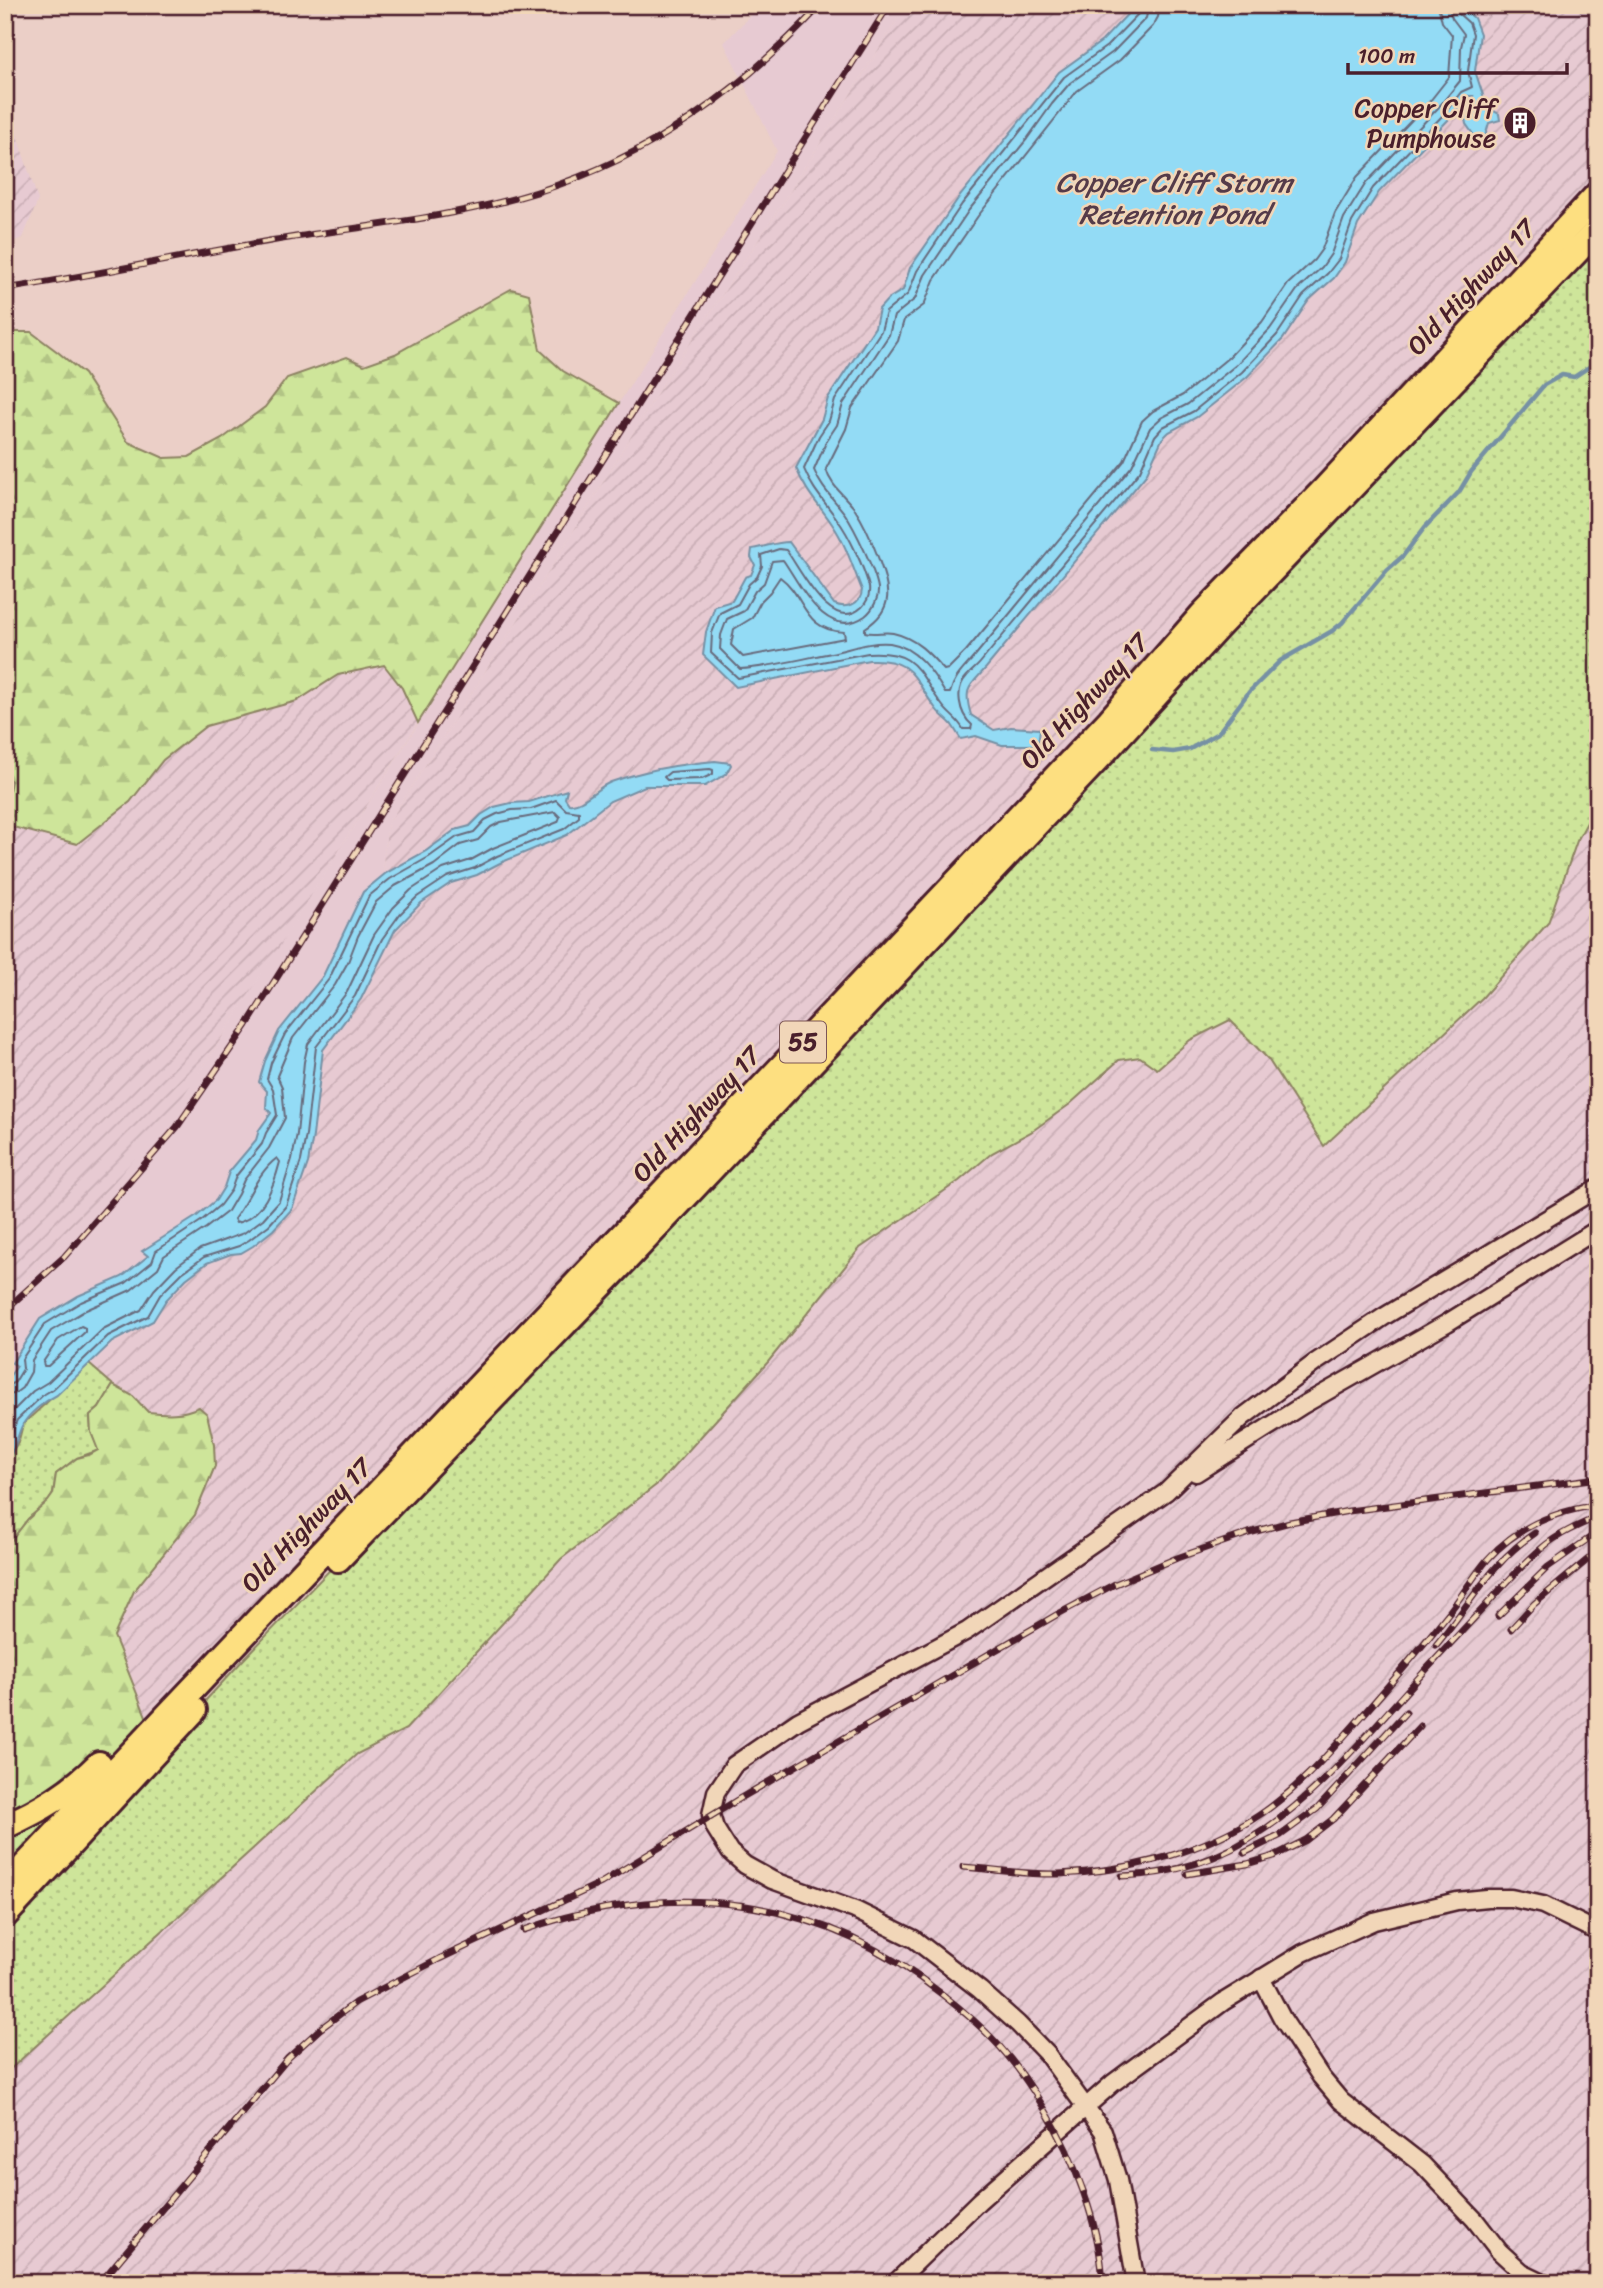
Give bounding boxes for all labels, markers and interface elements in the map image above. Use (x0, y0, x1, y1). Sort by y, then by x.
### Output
scale bar (1348, 32, 1566, 76)
text: 100 m (1358, 37, 1415, 75)
place label: Copper Cliff Pumphouse (1354, 85, 1500, 161)
building icon: Copper Cliff Pumphouse (1501, 104, 1539, 142)
water label: Copper Cliff Storm Retention Pond (1056, 158, 1295, 239)
street label: Old Highway 17 (1395, 206, 1549, 366)
street label: Old Highway 17 (1008, 620, 1162, 780)
road number: 55 (780, 1022, 826, 1062)
street label: Old Highway 17 (620, 1033, 774, 1193)
street label: Old Highway 17 (229, 1445, 385, 1604)

